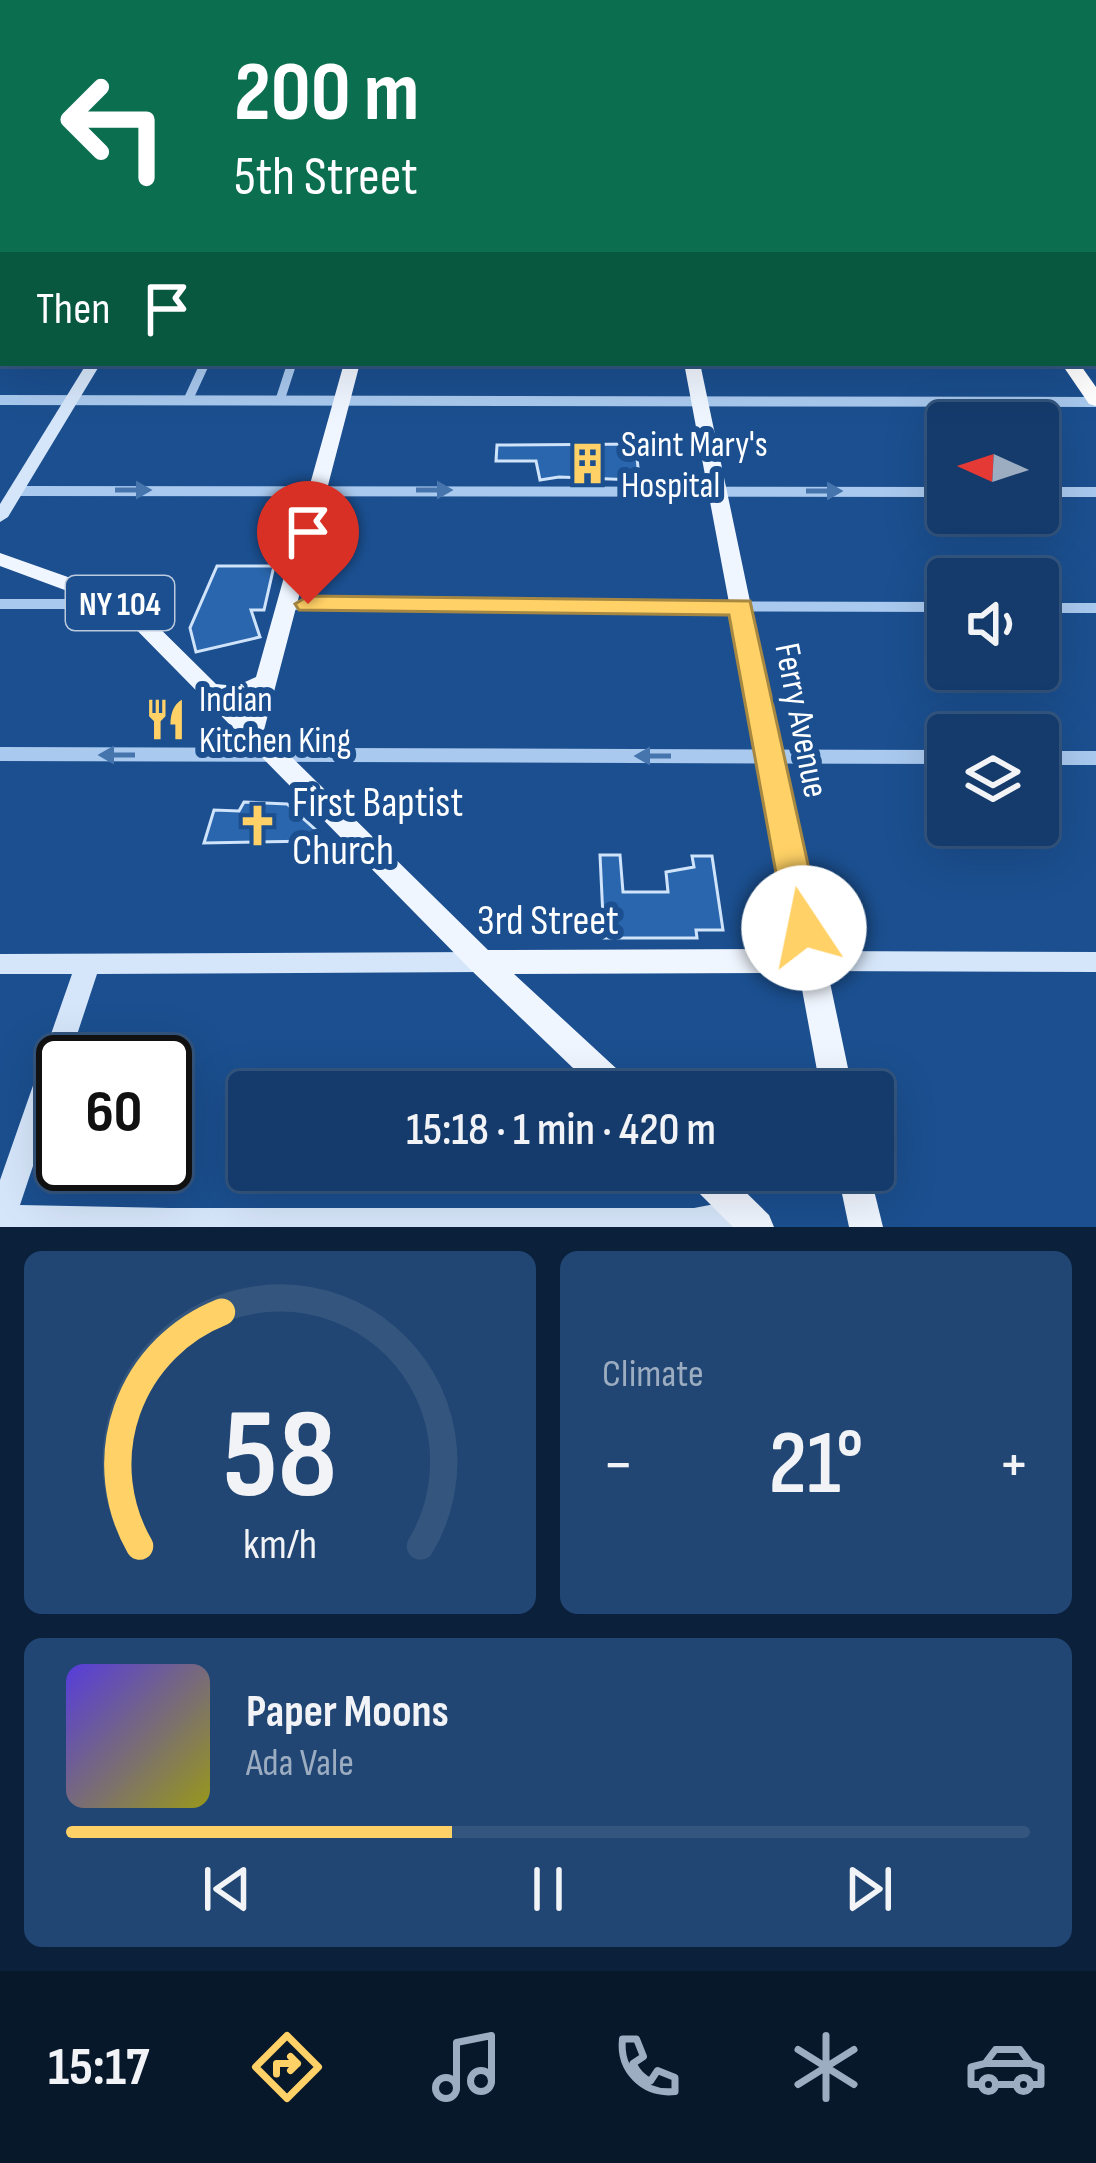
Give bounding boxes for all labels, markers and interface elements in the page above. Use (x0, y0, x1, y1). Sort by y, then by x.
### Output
text: 200 m (234, 43, 420, 144)
icon: left (36, 48, 192, 204)
text: 5th Street (234, 145, 418, 210)
icon: arrive (134, 276, 200, 342)
text: Then (36, 282, 110, 337)
north arrow (927, 402, 1059, 534)
map controls (927, 402, 1059, 846)
place label: Saint Mary's Hospital (621, 424, 768, 508)
building icon: Saint Mary's Hospital (564, 441, 610, 487)
one-way arrow (115, 480, 153, 500)
one-way arrow (416, 480, 454, 500)
pin (257, 481, 359, 604)
one-way arrow (806, 481, 844, 501)
icon: arrive (275, 499, 341, 565)
button: sound (927, 558, 1059, 690)
road number: NY 104 (66, 576, 174, 630)
street label: Ferry Avenue (765, 640, 837, 801)
place label: Indian Kitchen King (199, 679, 351, 763)
restaurant icon: Indian Kitchen King (142, 696, 188, 742)
button: layers (927, 714, 1059, 846)
one-way arrow (97, 745, 135, 765)
one-way arrow (633, 746, 671, 766)
place label: First Baptist Church (292, 778, 463, 877)
church icon: First Baptist Church (235, 802, 281, 848)
position arrow (741, 865, 867, 991)
street label: 3rd Street (477, 896, 619, 947)
speed limit sign: 60 (36, 1035, 192, 1191)
text: 15:18 · 1 min · 420 m (406, 1103, 716, 1158)
text: Climate (602, 1351, 704, 1398)
text: 58 (223, 1383, 337, 1532)
text: 21° (768, 1411, 864, 1519)
text: − (602, 1426, 634, 1505)
text: + (998, 1426, 1030, 1505)
text: km/h (243, 1518, 317, 1570)
text: Paper Moons (246, 1685, 449, 1740)
text: Ada Vale (246, 1740, 354, 1787)
icon: previous (194, 1856, 260, 1922)
icon: pause (515, 1856, 581, 1922)
icon: next (836, 1856, 902, 1922)
icon: directions (245, 2025, 329, 2109)
icon: music (425, 2025, 509, 2109)
icon: phone (605, 2025, 689, 2109)
icon: climate (784, 2025, 868, 2109)
icon: car (964, 2025, 1048, 2109)
text: 15:17 (48, 2035, 149, 2100)

